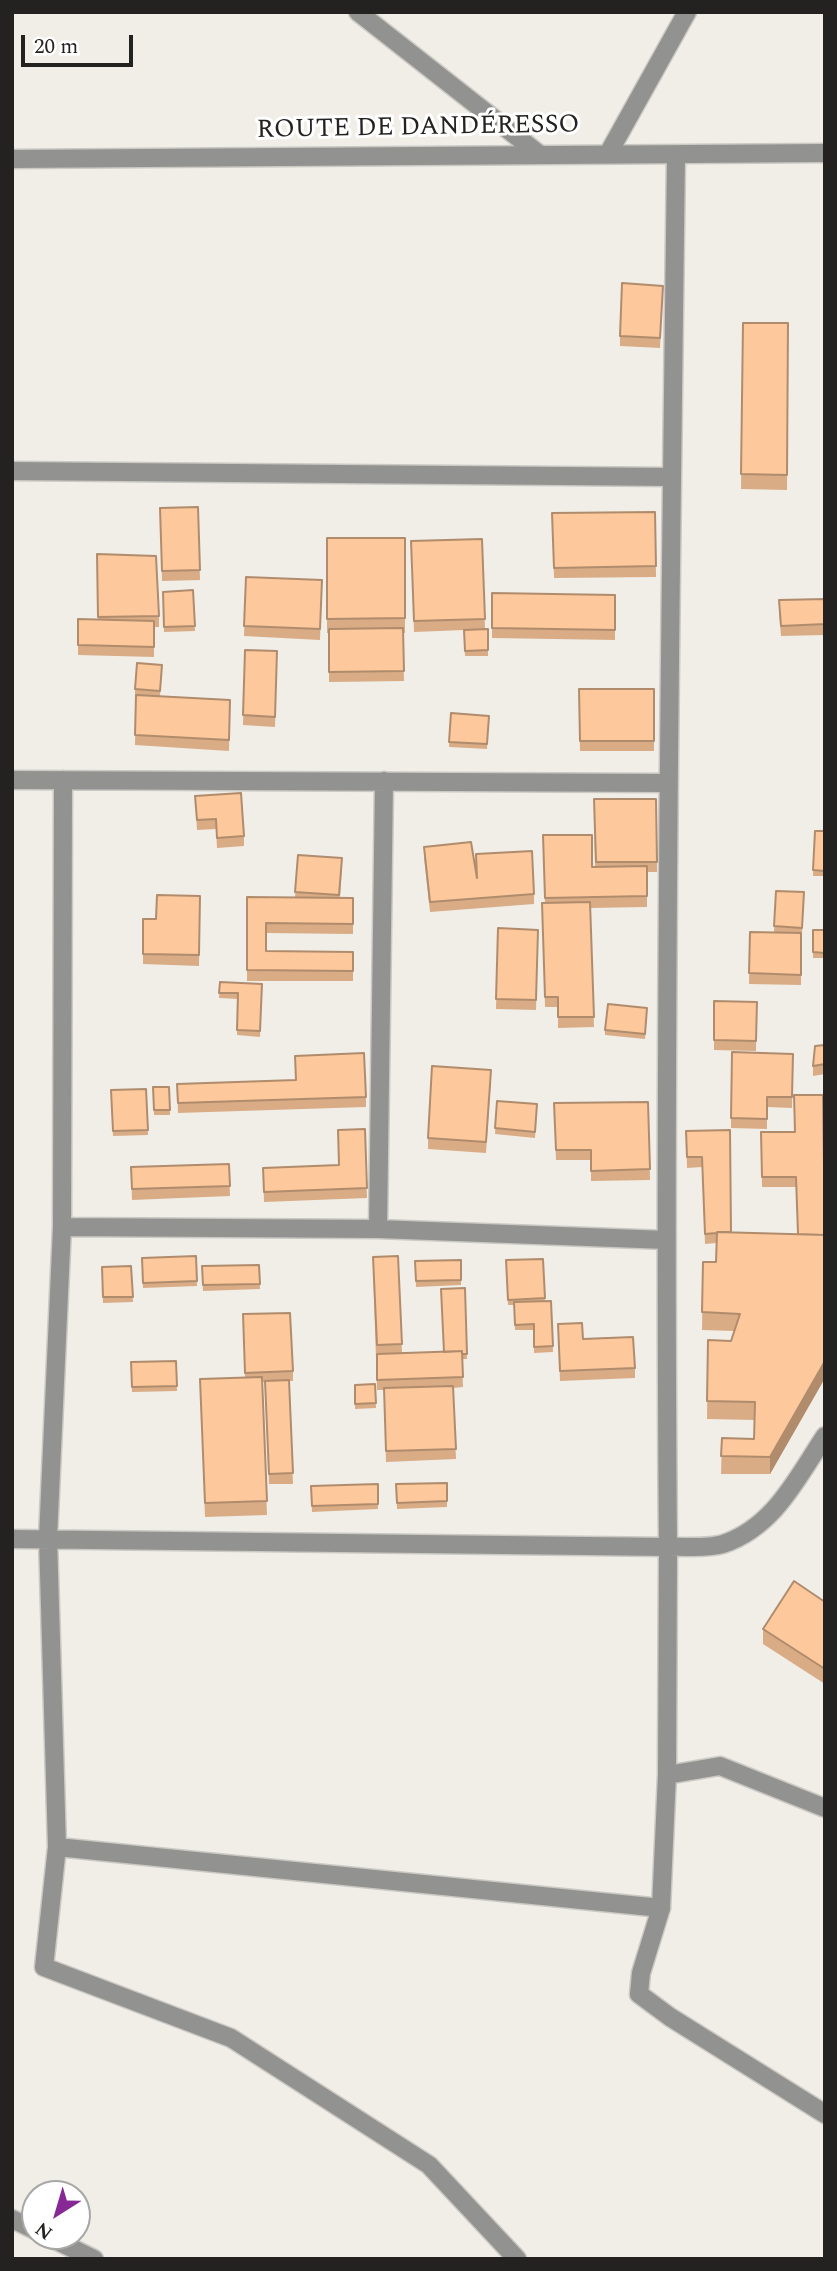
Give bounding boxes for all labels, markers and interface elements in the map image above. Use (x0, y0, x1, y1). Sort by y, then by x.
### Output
scale bar (24, 21, 136, 65)
text: 20 m (34, 31, 78, 63)
street label: ROUTE DE DANDÉRESSO (256, 111, 580, 147)
north arrow (21, 2180, 91, 2250)
text: N (29, 2214, 59, 2247)

